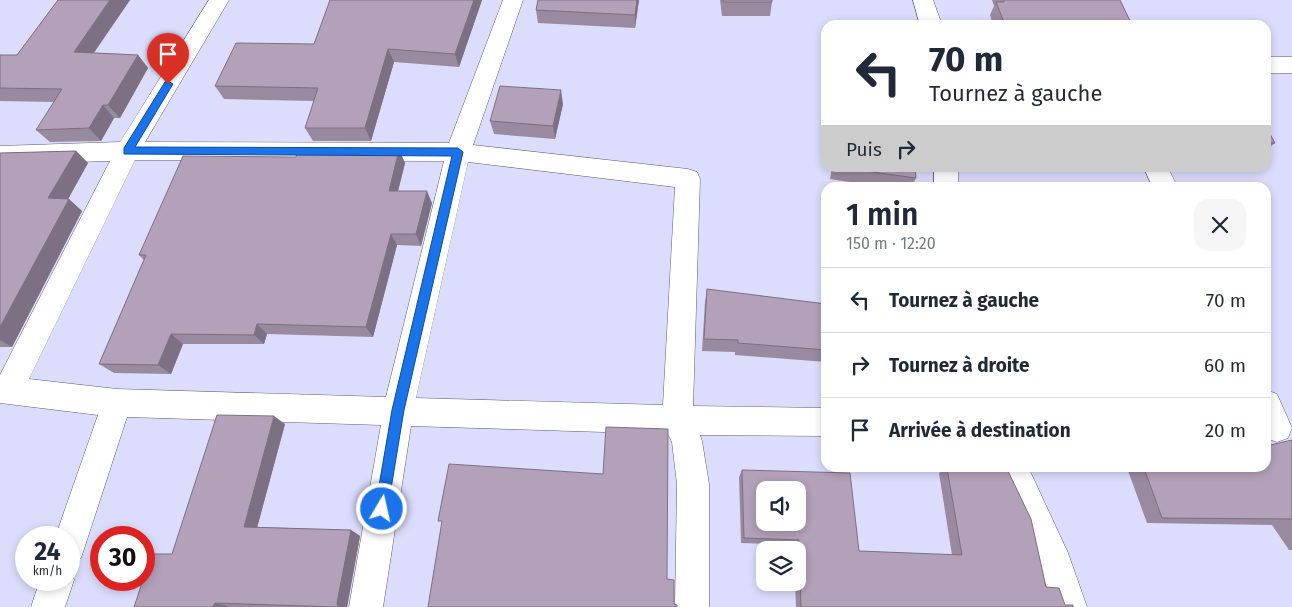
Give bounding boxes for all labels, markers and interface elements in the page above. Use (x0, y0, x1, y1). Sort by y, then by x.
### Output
pin (147, 33, 189, 84)
text: 70 m (929, 38, 1003, 80)
icon: arrive (154, 40, 182, 68)
icon: left (846, 40, 911, 105)
text: Tournez à gauche (929, 80, 1102, 107)
icon: right (892, 135, 920, 163)
text: Puis (846, 138, 882, 161)
text: 1 min (846, 197, 918, 233)
button: close (1194, 199, 1246, 251)
text: 150 m · 12:20 (846, 234, 936, 253)
icon: left (846, 286, 874, 314)
text: Tournez à gauche (889, 289, 1039, 312)
text: 70 m (1206, 289, 1246, 312)
icon: right (846, 351, 874, 379)
text: Tournez à droite (889, 354, 1030, 377)
text: 60 m (1204, 354, 1246, 377)
icon: arrive (846, 416, 874, 444)
text: Arrivée à destination (889, 419, 1071, 442)
text: 20 m (1205, 419, 1246, 442)
map controls (756, 481, 806, 591)
button: sound (756, 481, 806, 531)
position arrow (355, 482, 407, 534)
speed limit sign: 30 (90, 526, 155, 591)
text: 24 (34, 537, 61, 567)
button: layers (756, 541, 806, 591)
text: km/h (33, 564, 62, 578)

